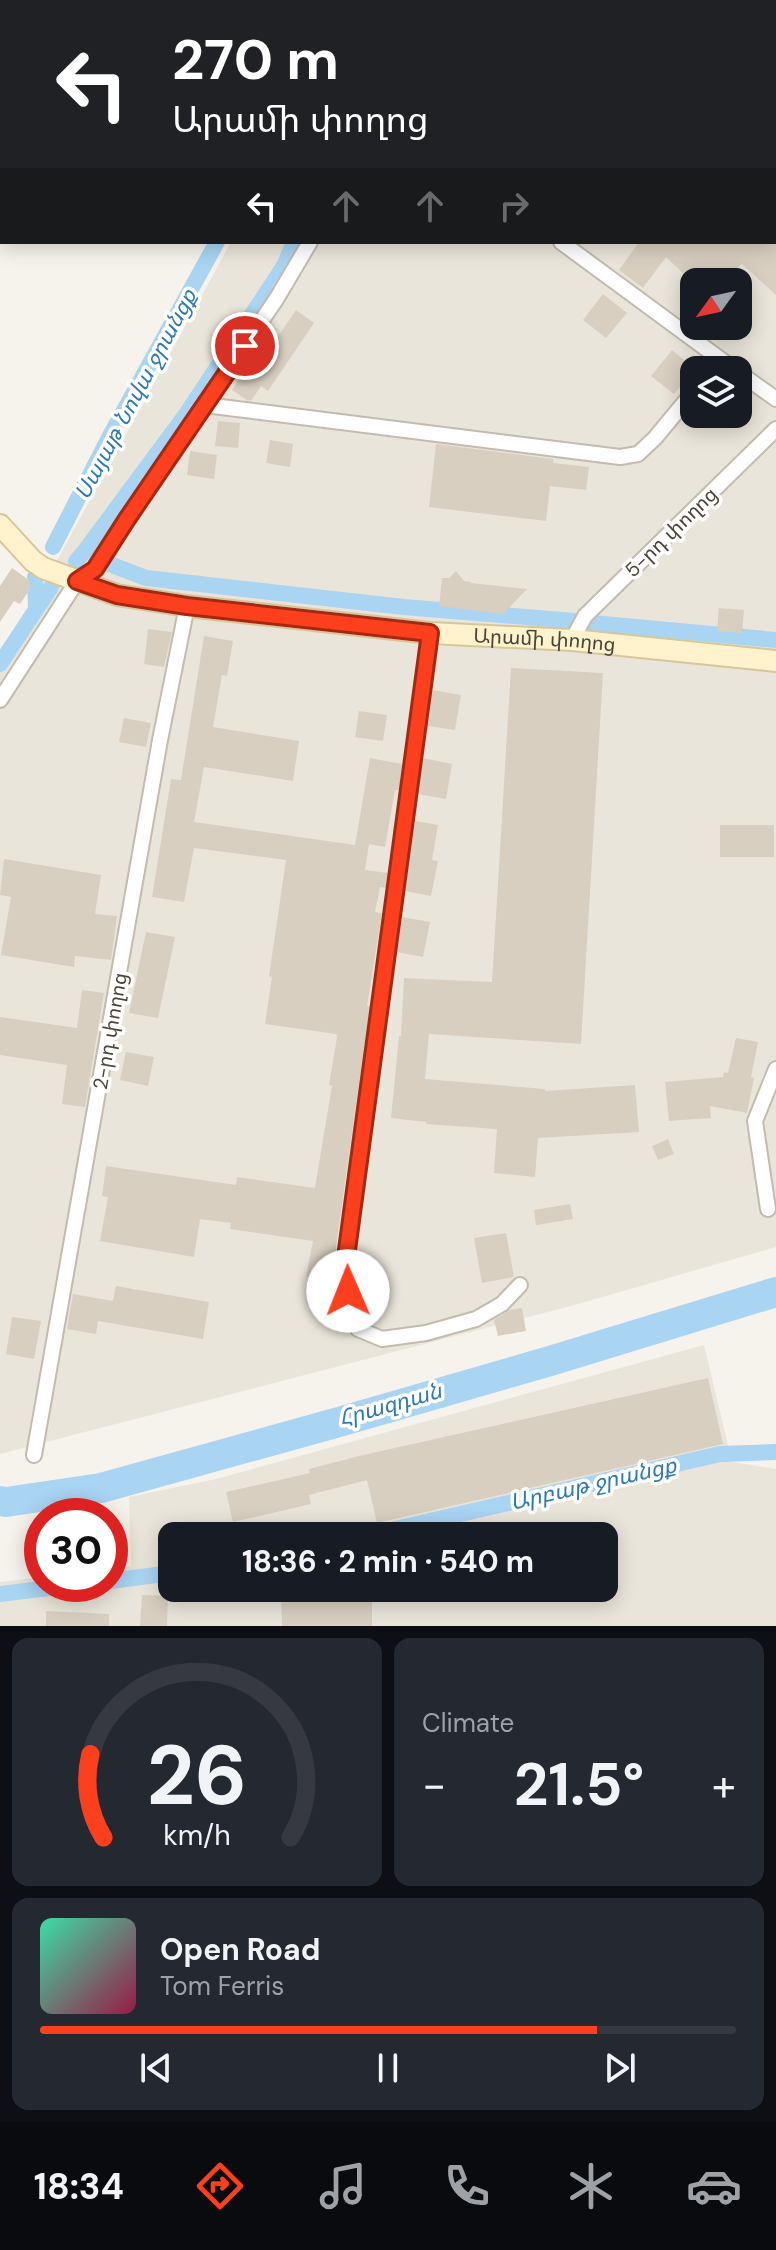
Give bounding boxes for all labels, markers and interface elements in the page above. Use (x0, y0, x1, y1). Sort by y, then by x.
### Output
text: 270 m (172, 23, 339, 96)
icon: left (40, 32, 144, 136)
text: Արամի փողոց (172, 96, 429, 143)
icon: left (240, 184, 284, 228)
icon: ahead (324, 184, 368, 228)
icon: ahead (408, 184, 452, 228)
icon: right (492, 184, 536, 228)
north arrow (680, 268, 752, 340)
map controls (680, 268, 752, 428)
water label: Սայաթ Նովա ջրանցք (68, 283, 204, 504)
pin (211, 312, 279, 380)
icon: arrive (223, 324, 267, 368)
button: layers (680, 356, 752, 428)
street label: 5-րդ փողոց (619, 481, 723, 583)
street label: Արամի փողոց (473, 622, 617, 657)
street label: 2-րդ փողոց (87, 970, 133, 1092)
position arrow (306, 1249, 390, 1333)
water label: Հրազդան (336, 1376, 446, 1433)
water label: Արբաթ ջրանցք (507, 1450, 680, 1517)
speed limit sign: 30 (24, 1498, 128, 1602)
text: 18:36 · 2 min · 540 m (242, 1542, 534, 1581)
text: Climate (422, 1706, 514, 1740)
text: 26 (147, 1721, 247, 1830)
text: 21.5° (514, 1745, 644, 1824)
text: − (422, 1756, 446, 1814)
text: + (712, 1756, 736, 1814)
text: km/h (163, 1817, 231, 1854)
text: Open Road (160, 1930, 320, 1969)
text: Tom Ferris (160, 1969, 284, 2003)
icon: previous (134, 2046, 178, 2090)
icon: pause (366, 2046, 410, 2090)
icon: next (598, 2046, 642, 2090)
icon: directions (192, 2158, 248, 2214)
icon: music (315, 2158, 371, 2214)
icon: phone (439, 2158, 495, 2214)
icon: climate (563, 2158, 619, 2214)
icon: car (686, 2158, 742, 2214)
text: 18:34 (34, 2163, 124, 2210)

